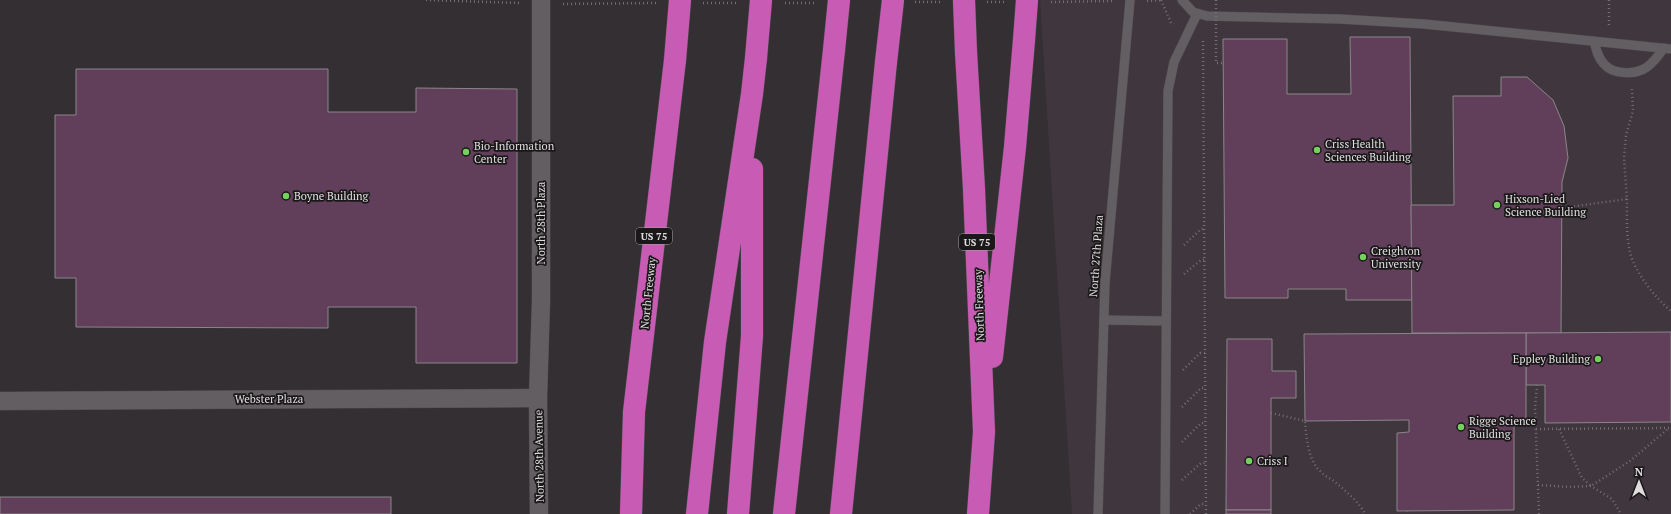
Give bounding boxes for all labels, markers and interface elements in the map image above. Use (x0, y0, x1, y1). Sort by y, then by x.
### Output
place label: Criss Health Sciences Building (1325, 137, 1411, 164)
place label: Bio-Information Center (474, 139, 555, 166)
marker: Criss Health Sciences Building (1312, 145, 1322, 155)
marker: Bio-Information Center (461, 147, 471, 157)
street label: North 28th Plaza (534, 181, 548, 264)
place label: Boyne Building (294, 189, 369, 203)
marker: Boyne Building (281, 191, 291, 201)
place label: Hixson-Lied Science Building (1505, 192, 1586, 219)
marker: Hixson-Lied Science Building (1492, 200, 1502, 210)
street label: North 27th Plaza (1086, 214, 1106, 298)
road number: US 75 (636, 228, 672, 244)
road number: US 75 (959, 234, 995, 250)
place label: Creighton University (1371, 244, 1422, 271)
marker: Creighton University (1358, 252, 1368, 262)
street label: North Freeway (637, 256, 659, 330)
street label: North Freeway (971, 268, 987, 341)
place label: Eppley Building (1513, 352, 1590, 366)
marker: Eppley Building (1593, 354, 1603, 364)
street label: Webster Plaza (235, 392, 304, 406)
street label: North 28th Avenue (531, 409, 547, 502)
place label: Rigge Science Building (1469, 414, 1536, 441)
marker: Rigge Science Building (1456, 422, 1466, 432)
place label: Criss I (1257, 454, 1288, 468)
marker: Criss I (1244, 456, 1254, 466)
north arrow (1619, 462, 1659, 502)
text: N (1635, 465, 1644, 479)

